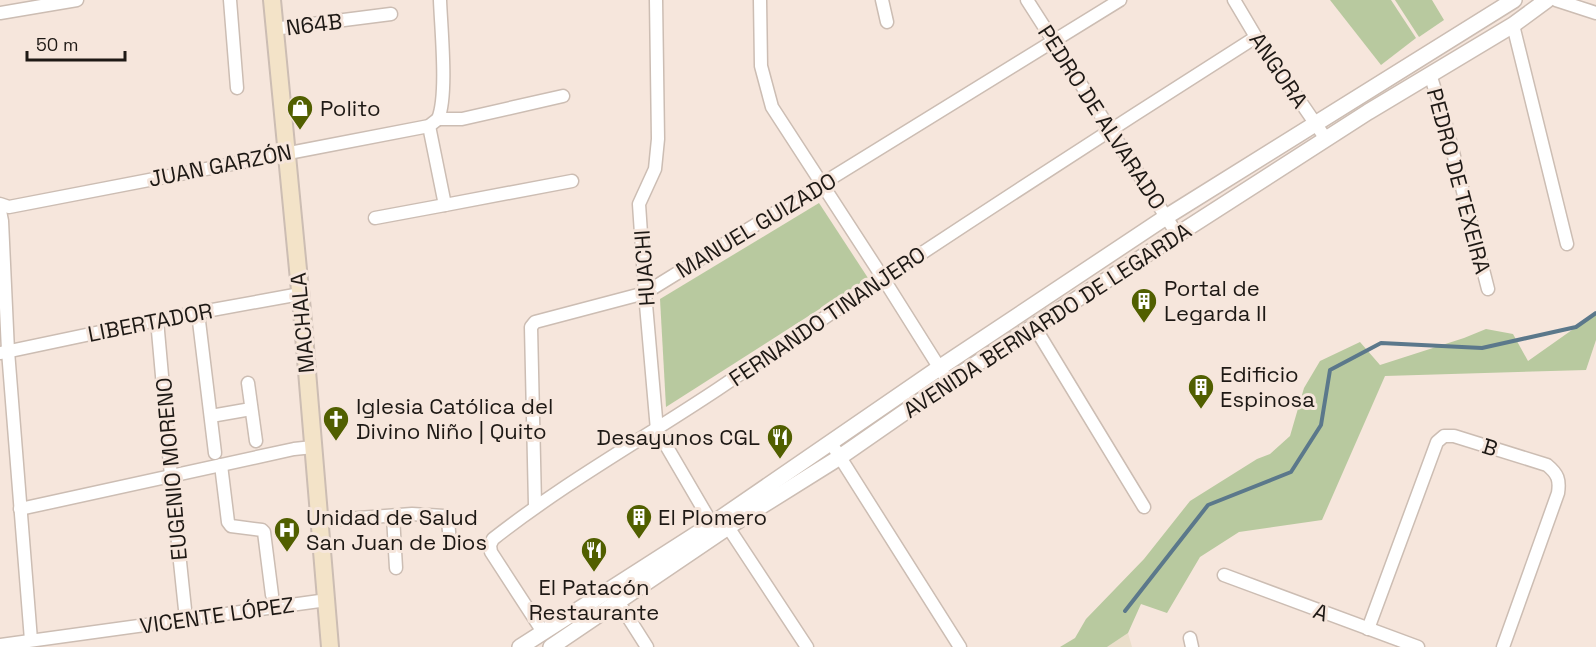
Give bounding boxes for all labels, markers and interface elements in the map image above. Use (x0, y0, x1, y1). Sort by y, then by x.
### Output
street label: N64B (284, 7, 344, 41)
street label: PEDRO DE ALVARADO (1032, 20, 1172, 214)
scale bar (27, 24, 124, 62)
street label: ANGORA (1244, 27, 1315, 113)
text: 50 m (36, 33, 78, 56)
street label: PEDRO DE TEXEIRA (1421, 85, 1497, 277)
shop icon: Polito (285, 93, 315, 131)
place label: Polito (320, 94, 381, 122)
street label: JUAN GARZÓN (146, 137, 294, 193)
street label: MANUEL GUIZADO (671, 166, 841, 284)
street label: AVENIDA BERNARDO DE LEGARDA (898, 216, 1196, 424)
street label: HUACHI (627, 229, 661, 307)
street label: FERNANDO TINANJERO (723, 240, 931, 392)
street label: MACHALA (284, 271, 320, 375)
place label: Portal de Legarda II (1164, 274, 1267, 327)
building icon: Portal de Legarda II (1129, 286, 1159, 324)
street label: LIBERTADOR (85, 296, 215, 348)
place label: Edificio Espinosa (1220, 360, 1315, 413)
building icon: Edificio Espinosa (1186, 372, 1216, 410)
street label: EUGENIO MORENO (149, 376, 193, 562)
place label: Iglesia Católica del Divino Niño | Quito (356, 392, 553, 445)
church icon: Iglesia Católica del Divino Niño | Quito (321, 404, 351, 442)
restaurant icon: Desayunos CGL (765, 422, 795, 460)
place label: Desayunos CGL (597, 423, 760, 451)
street label: B (1479, 431, 1501, 463)
building icon: El Plomero (624, 502, 654, 540)
place label: Unidad de Salud San Juan de Dios (306, 503, 487, 556)
place label: El Plomero (658, 503, 767, 531)
hospital icon: Unidad de Salud San Juan de Dios (272, 515, 302, 553)
restaurant icon: El Patacón Restaurante (579, 535, 609, 573)
place label: El Patacón Restaurante (529, 573, 659, 626)
street label: VICENTE LÓPEZ (138, 590, 296, 640)
street label: A (1310, 596, 1333, 628)

